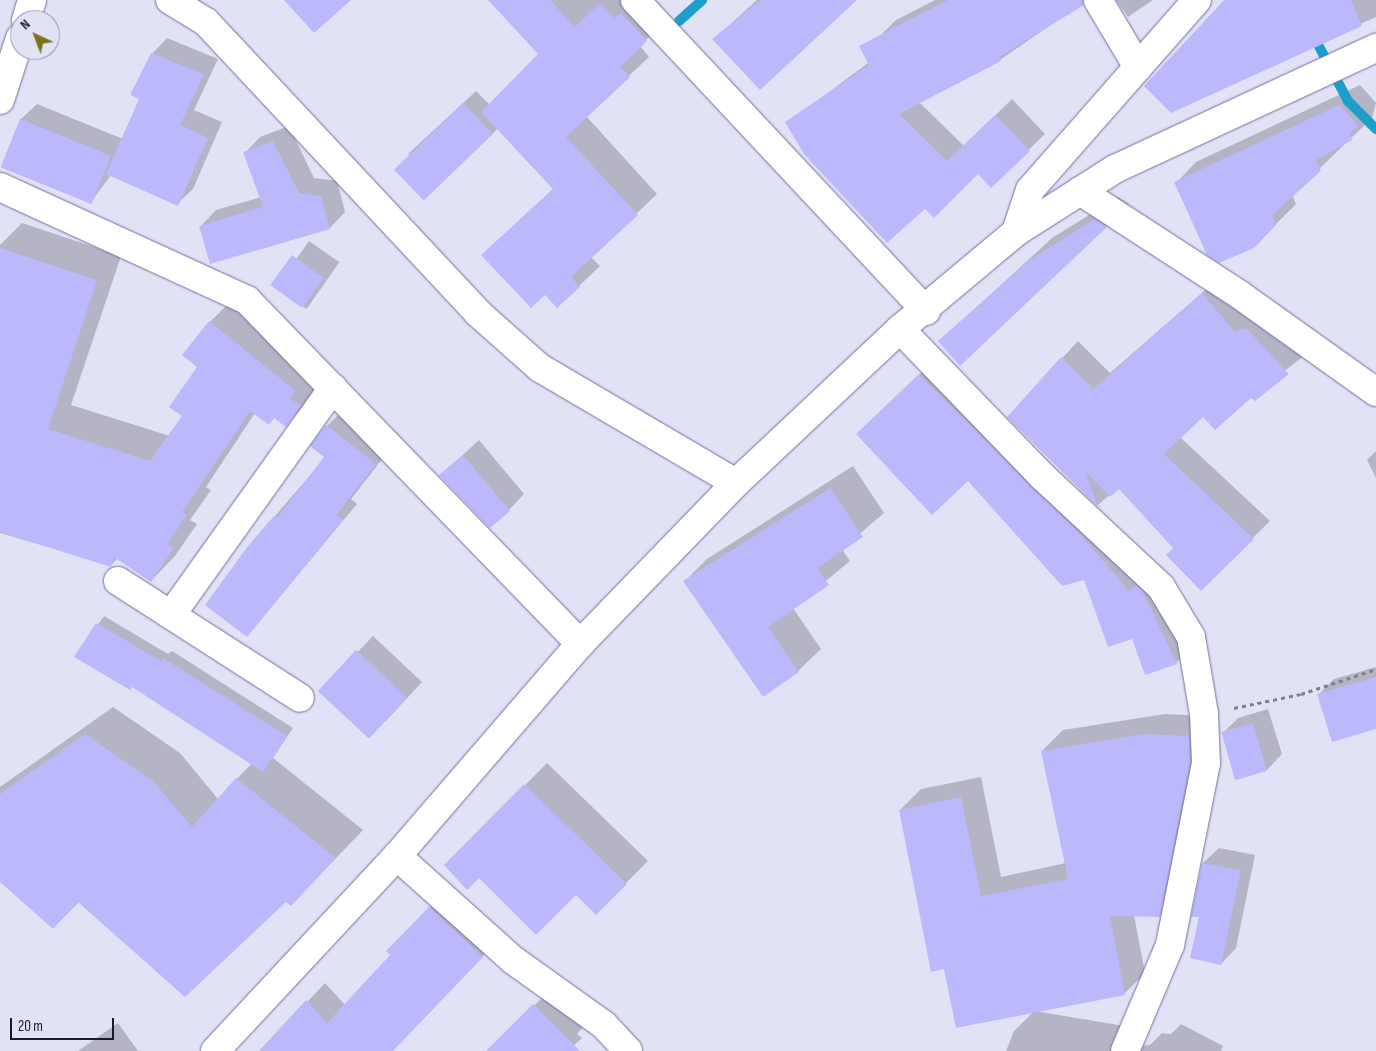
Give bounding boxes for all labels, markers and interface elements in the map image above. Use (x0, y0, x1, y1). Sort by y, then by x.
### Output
north arrow (10, 10, 60, 60)
text: N (17, 16, 34, 33)
scale bar (12, 1008, 116, 1040)
text: 20 m (18, 1017, 43, 1036)

